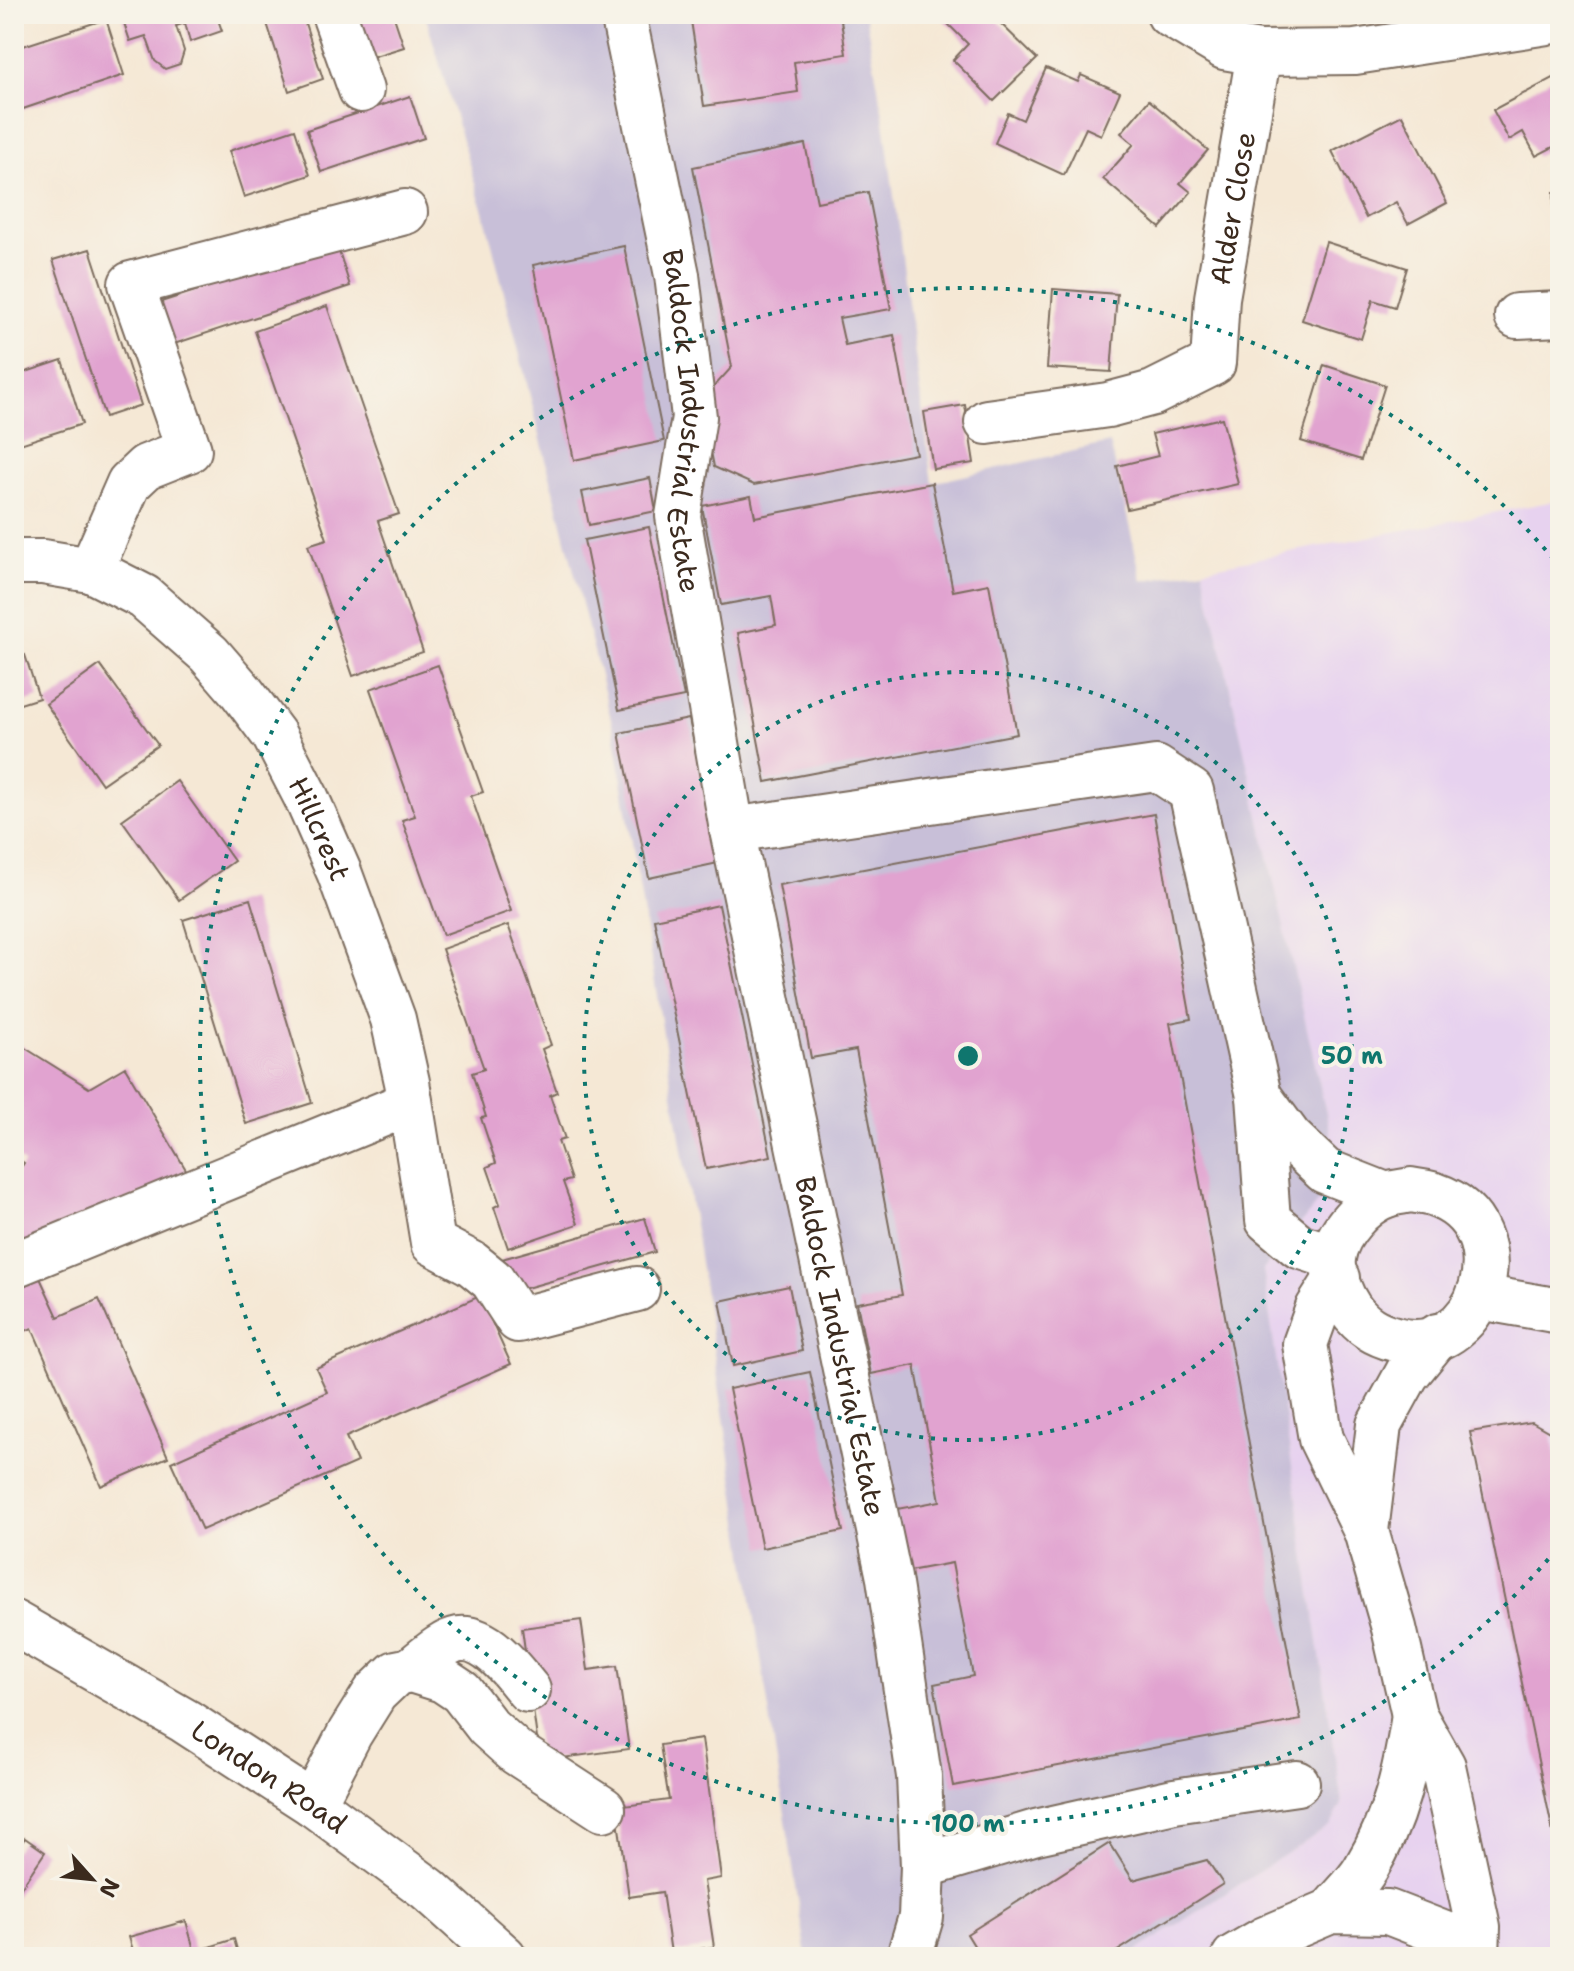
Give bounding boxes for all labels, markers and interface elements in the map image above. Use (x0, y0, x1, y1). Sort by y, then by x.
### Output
street label: Alder Close (1201, 129, 1264, 288)
street label: Baldock Industrial Estate (653, 246, 713, 596)
street label: Hillcrest (280, 770, 360, 886)
text: 50 m (1321, 1040, 1383, 1072)
centre of rings (954, 1042, 982, 1070)
street label: Baldock Industrial Estate (786, 1173, 895, 1520)
street label: London Road (184, 1711, 355, 1842)
text: 100 m (931, 1808, 1005, 1840)
north arrow (52, 1839, 132, 1919)
text: N (92, 1874, 126, 1902)

